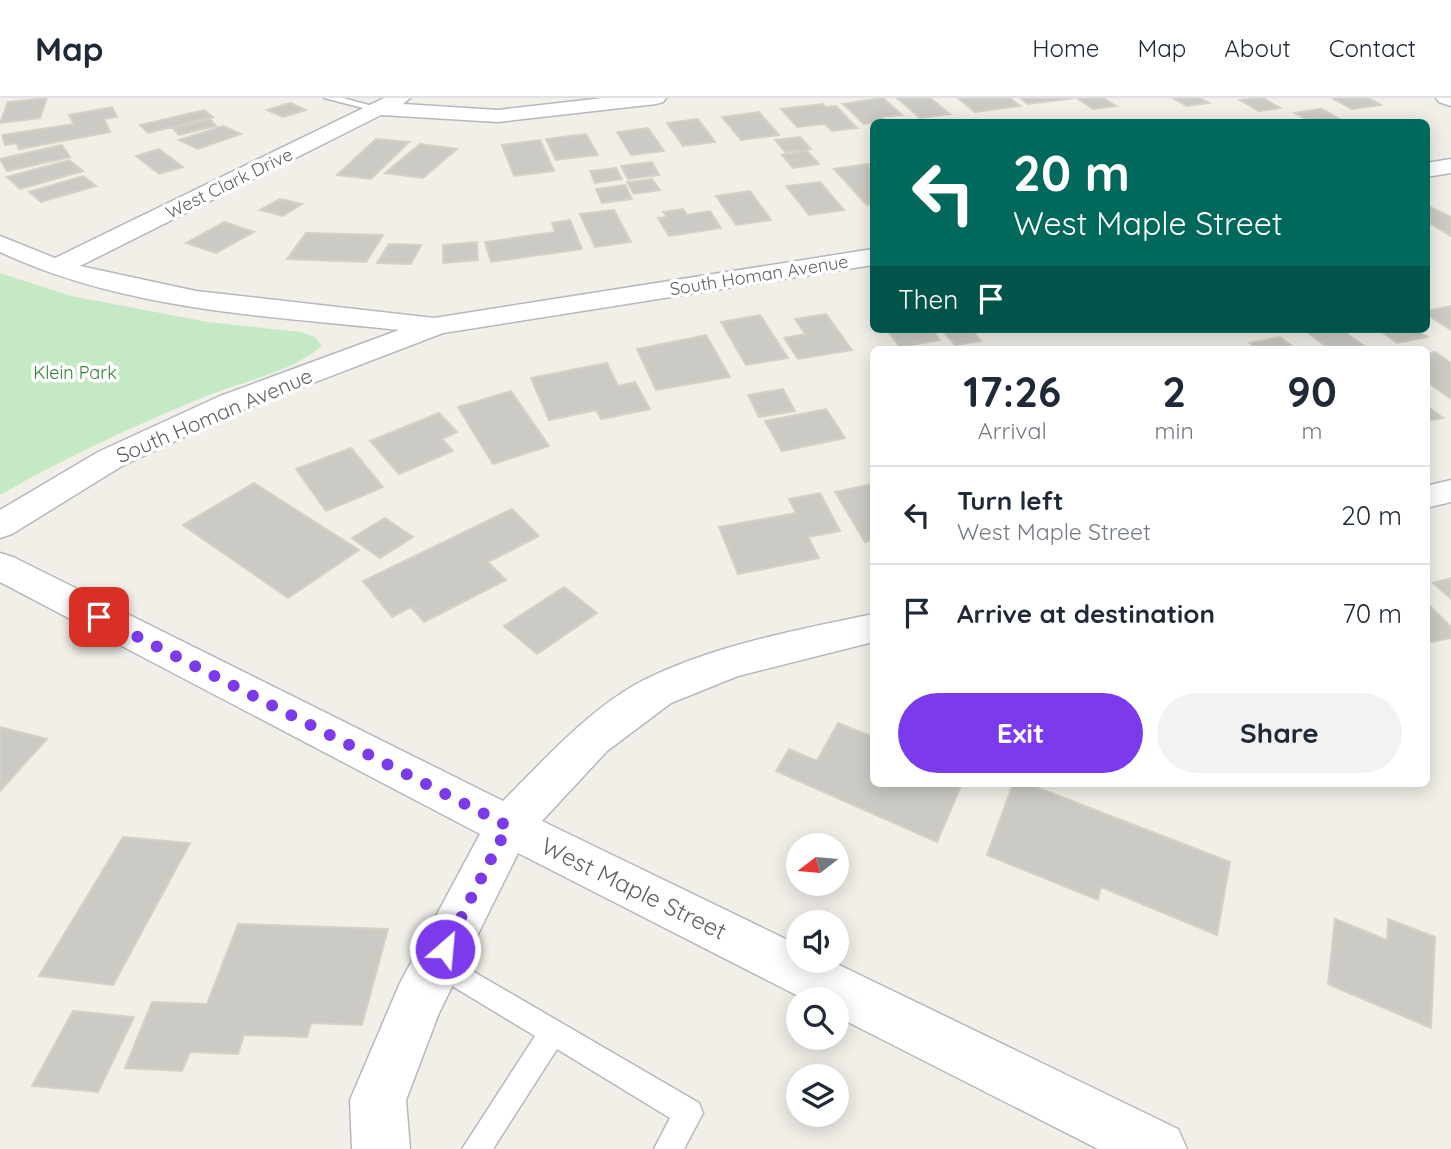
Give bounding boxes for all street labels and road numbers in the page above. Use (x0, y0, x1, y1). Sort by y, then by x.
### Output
street label: West Clark Drive (162, 142, 296, 224)
street label: South Homan Avenue (668, 250, 850, 300)
street label: South Homan Avenue (112, 362, 316, 468)
street label: West Maple Street (537, 830, 731, 946)

